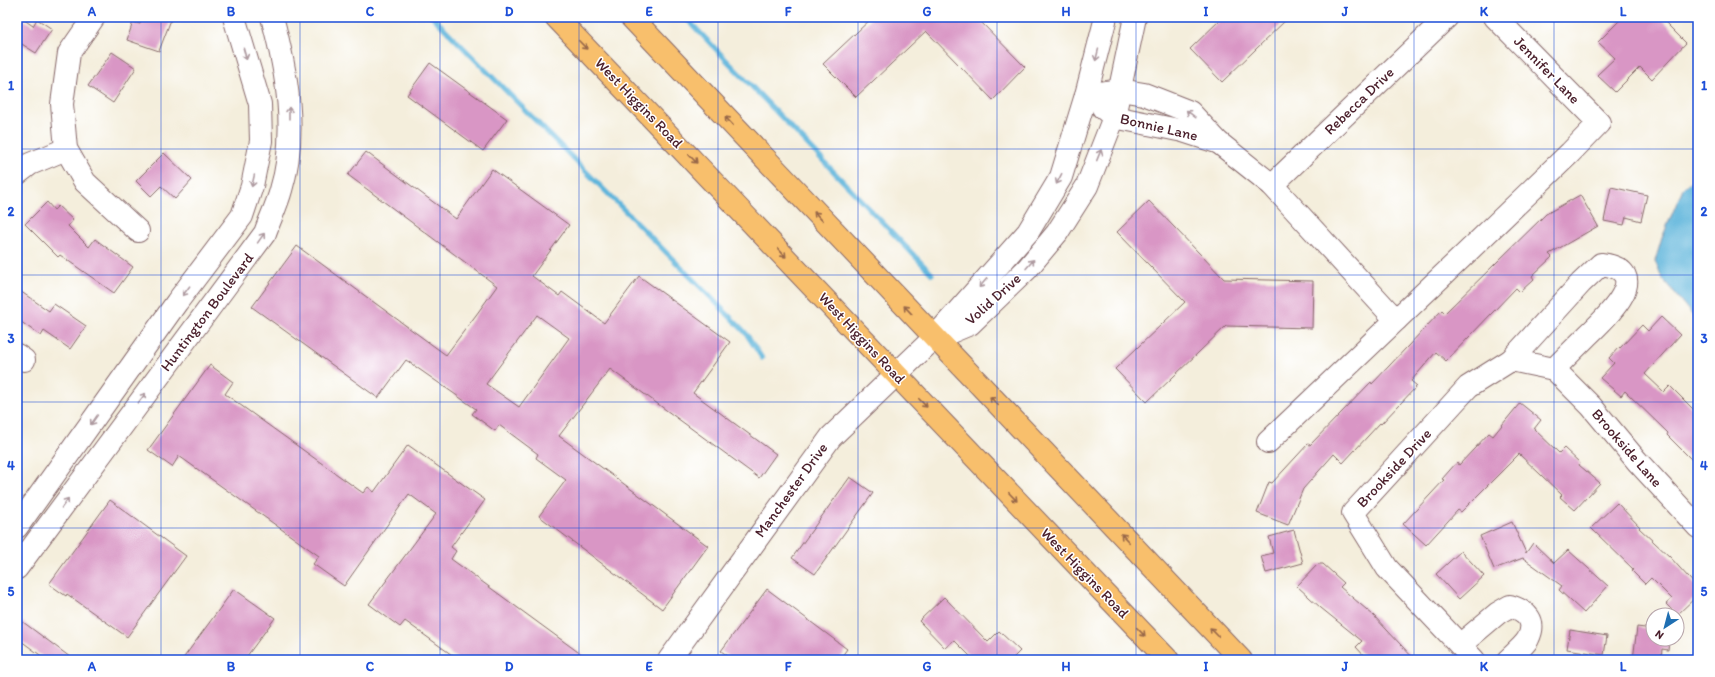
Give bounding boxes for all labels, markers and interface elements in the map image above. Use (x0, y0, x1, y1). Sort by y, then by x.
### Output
text: A (87, 4, 97, 19)
text: B (227, 4, 236, 19)
text: C (366, 4, 375, 19)
text: D (505, 4, 514, 19)
text: E (645, 4, 653, 19)
text: F (785, 4, 792, 19)
text: G (923, 4, 932, 19)
text: H (1062, 4, 1071, 19)
text: I (1204, 4, 1209, 19)
text: J (1341, 4, 1349, 19)
text: K (1480, 4, 1489, 19)
text: L (1620, 4, 1627, 19)
street label: Jennifer Lane (1510, 32, 1584, 108)
one-way arrow (578, 40, 588, 50)
one-way arrow (242, 48, 249, 61)
one-way arrow (1092, 48, 1100, 61)
street label: West Higgins Road (591, 54, 687, 153)
street label: Rebecca Drive (1320, 63, 1398, 139)
text: 1 (8, 78, 14, 93)
text: 1 (1701, 78, 1707, 93)
one-way arrow (285, 107, 293, 120)
street label: Bonnie Lane (1118, 109, 1200, 145)
one-way arrow (1185, 110, 1196, 118)
one-way arrow (724, 116, 734, 126)
one-way arrow (1096, 150, 1103, 162)
one-way arrow (688, 154, 698, 164)
one-way arrow (1055, 173, 1062, 185)
one-way arrow (248, 175, 256, 188)
text: 2 (8, 204, 15, 219)
text: 2 (1701, 204, 1708, 219)
one-way arrow (813, 211, 823, 221)
one-way arrow (257, 232, 265, 243)
one-way arrow (777, 248, 787, 258)
street label: Huntington Boulevard (156, 249, 258, 375)
one-way arrow (1025, 260, 1034, 270)
street label: Volid Drive (961, 269, 1025, 329)
one-way arrow (978, 278, 987, 289)
one-way arrow (181, 285, 190, 296)
street label: West Higgins Road (815, 288, 910, 388)
one-way arrow (903, 305, 912, 315)
text: 3 (7, 331, 15, 346)
text: 3 (1700, 331, 1708, 346)
one-way arrow (138, 393, 147, 404)
one-way arrow (989, 396, 999, 406)
one-way arrow (918, 398, 928, 408)
street label: Brookside Lane (1588, 405, 1666, 491)
one-way arrow (90, 414, 98, 425)
street label: Brookside Drive (1353, 425, 1435, 511)
street label: Manchester Drive (751, 439, 831, 541)
text: 4 (7, 458, 15, 473)
text: 4 (1700, 458, 1708, 473)
one-way arrow (1008, 492, 1017, 502)
one-way arrow (61, 498, 69, 509)
street label: West Higgins Road (1037, 524, 1133, 623)
one-way arrow (1120, 533, 1129, 543)
text: 5 (8, 584, 15, 599)
text: 5 (1701, 584, 1708, 599)
north arrow (1645, 607, 1685, 647)
one-way arrow (1136, 627, 1146, 637)
one-way arrow (1210, 627, 1219, 637)
text: N (1653, 627, 1666, 642)
text: A (87, 659, 97, 674)
text: B (227, 659, 236, 674)
text: C (366, 659, 375, 674)
text: D (505, 659, 514, 674)
text: E (645, 659, 653, 674)
text: F (785, 659, 792, 674)
text: G (923, 659, 932, 674)
text: H (1062, 659, 1071, 674)
text: I (1204, 659, 1209, 674)
text: J (1341, 659, 1349, 674)
text: K (1480, 659, 1489, 674)
text: L (1620, 659, 1627, 674)

